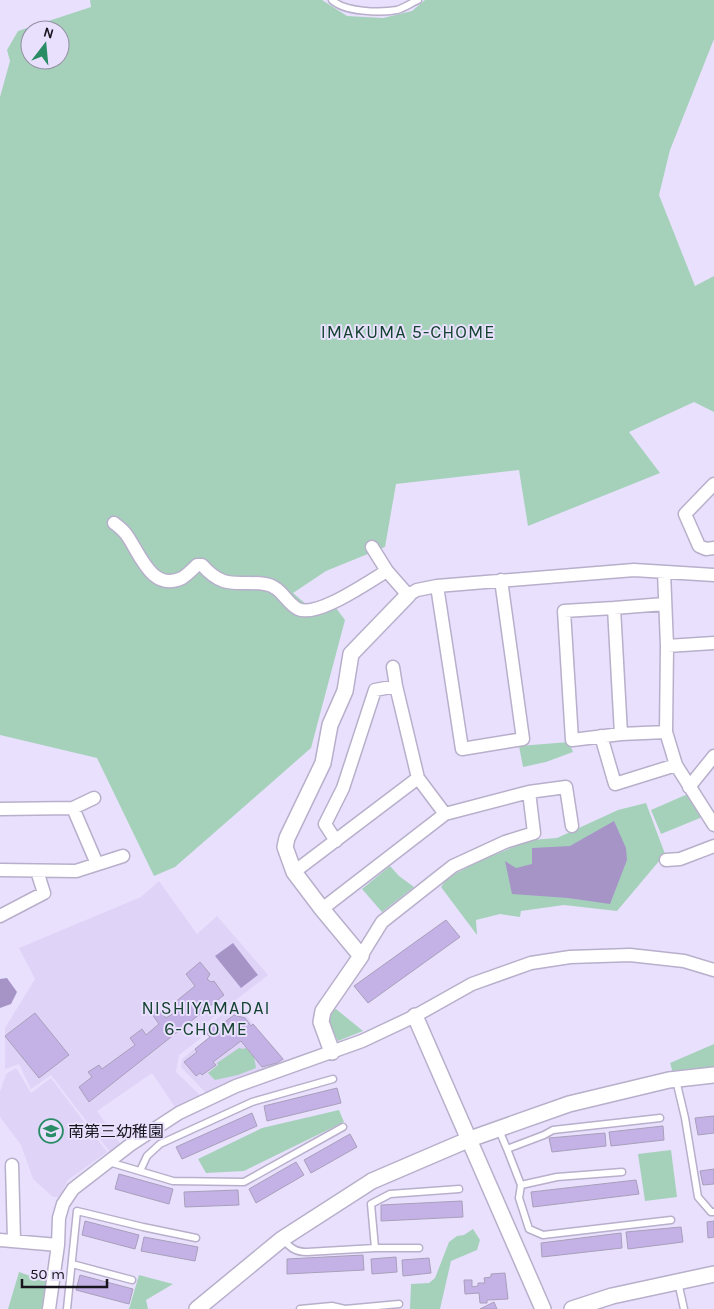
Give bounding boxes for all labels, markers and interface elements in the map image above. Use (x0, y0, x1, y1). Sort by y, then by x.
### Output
north arrow (20, 20, 70, 70)
text: N (41, 23, 56, 43)
district label: IMAKUMA 5-CHOME (321, 321, 495, 343)
district label: NISHIYAMADAI 6-CHOME (141, 997, 271, 1040)
school or university icon: 南第三幼稚園 (38, 1118, 64, 1144)
place label: 南第三幼稚園 (68, 1122, 164, 1141)
scale bar (22, 1256, 108, 1288)
text: 50 m (30, 1265, 65, 1283)

